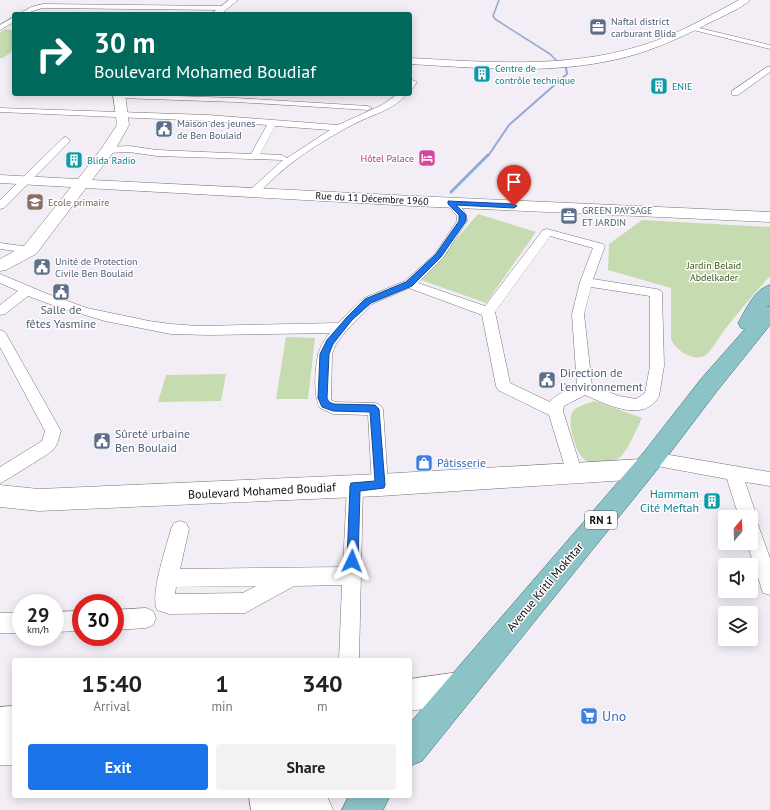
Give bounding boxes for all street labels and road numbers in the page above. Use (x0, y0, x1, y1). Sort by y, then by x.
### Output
street label: Rue du 11 Décembre 1960 (315, 189, 429, 208)
street label: Boulevard Mohamed Boudiaf (188, 479, 337, 502)
road number: RN 1 (585, 511, 617, 529)
street label: Avenue Kritli Mokhtar (503, 539, 586, 634)

